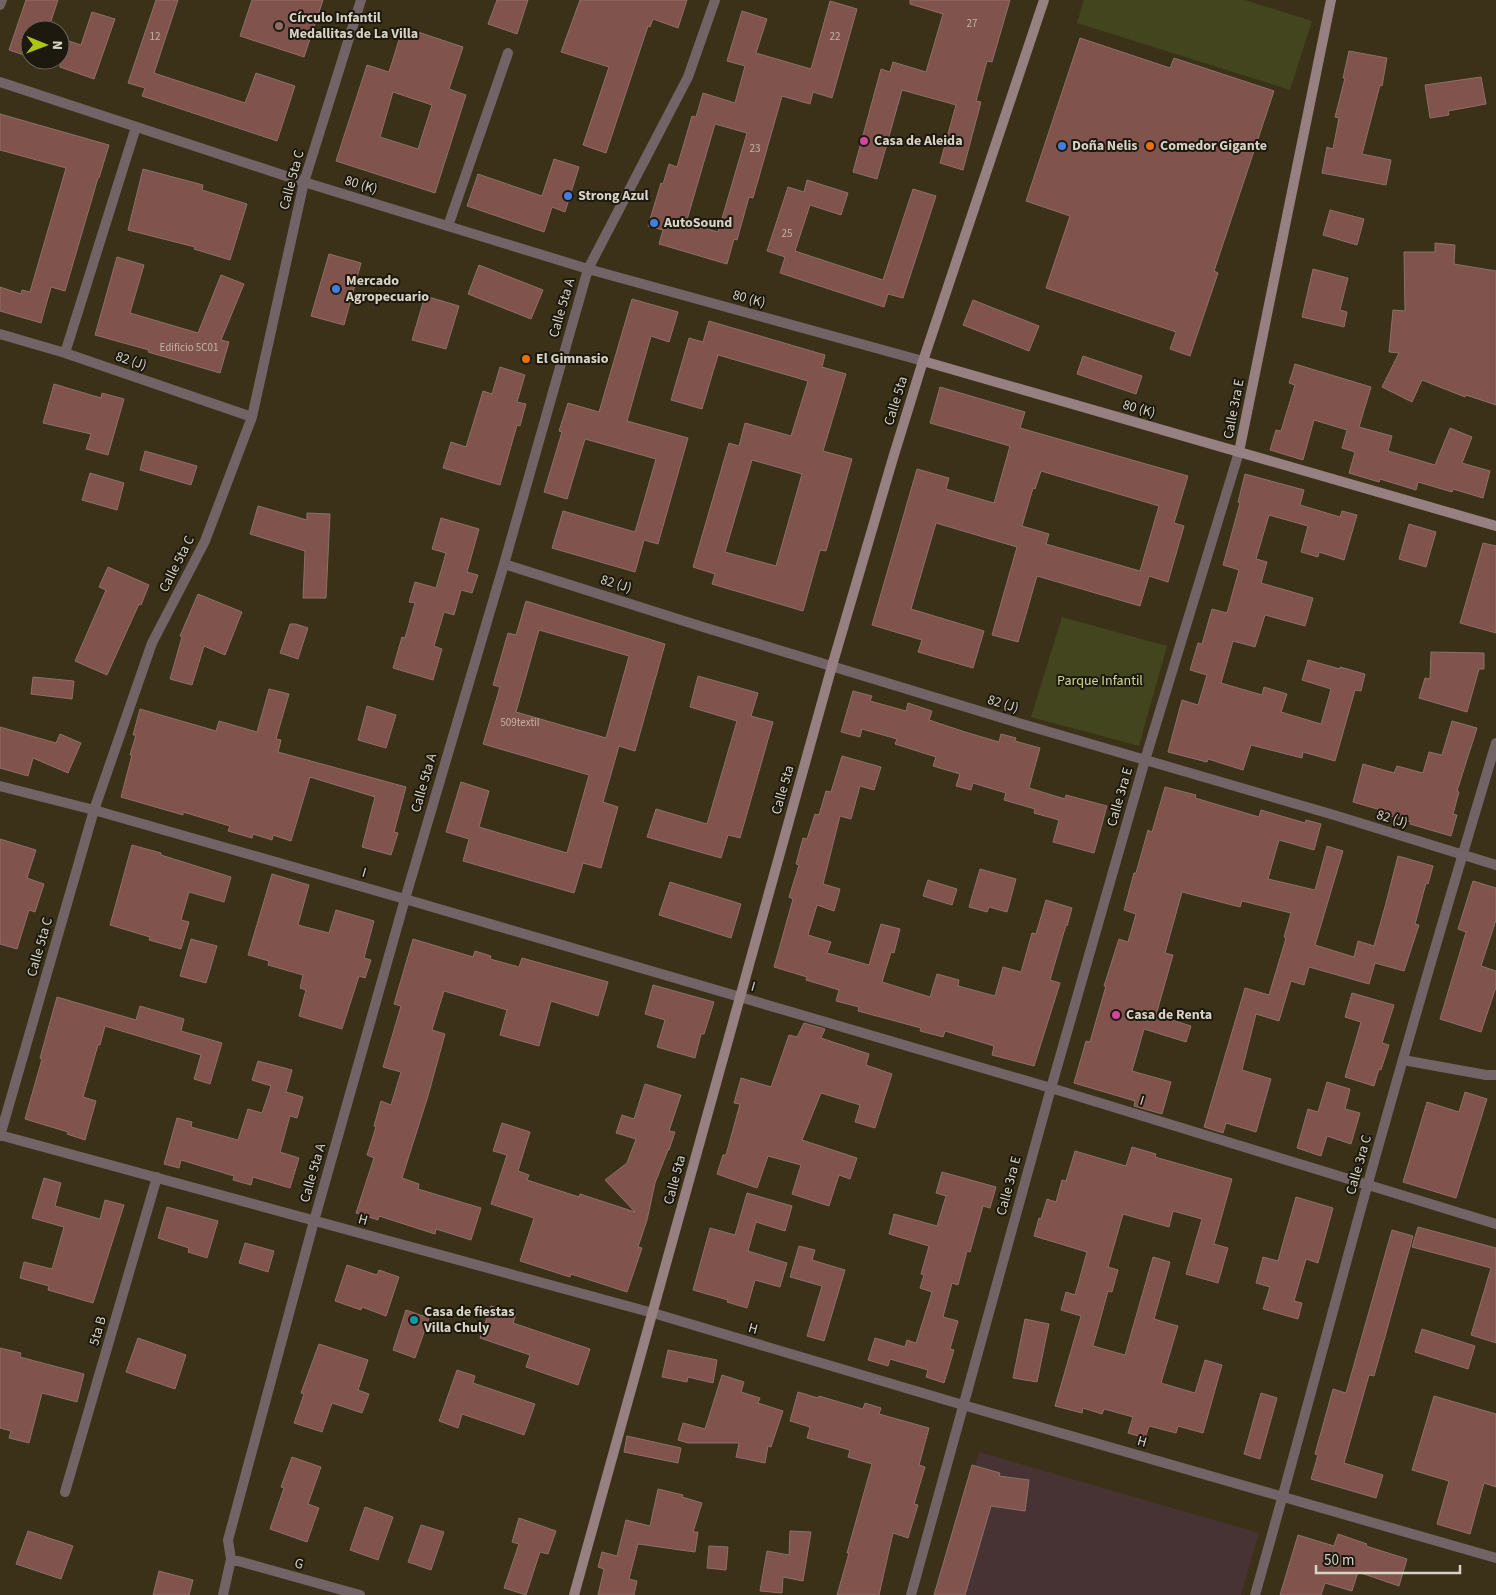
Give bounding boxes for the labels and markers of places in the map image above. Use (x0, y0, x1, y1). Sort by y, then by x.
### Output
place label: Círculo Infantil Medallitas de La Villa (289, 8, 418, 44)
marker: Círculo Infantil Medallitas de La Villa (273, 20, 285, 32)
place label: Casa de Aleida (874, 131, 963, 151)
marker: Casa de Aleida (858, 135, 870, 147)
place label: Doña Nelis (1072, 136, 1137, 156)
place label: Comedor Gigante (1160, 136, 1267, 156)
marker: Doña Nelis (1056, 140, 1068, 152)
marker: Comedor Gigante (1144, 140, 1156, 152)
place label: Strong Azul (578, 186, 649, 206)
marker: Strong Azul (562, 190, 574, 202)
place label: AutoSound (663, 213, 732, 233)
marker: AutoSound (648, 217, 660, 229)
place label: Mercado Agropecuario (345, 271, 429, 307)
marker: Mercado Agropecuario (330, 283, 342, 295)
place label: El Gimnasio (536, 349, 609, 369)
marker: El Gimnasio (520, 353, 532, 365)
place label: Casa de Renta (1126, 1005, 1212, 1025)
marker: Casa de Renta (1110, 1009, 1122, 1021)
place label: Casa de fiestas Villa Chuly (423, 1302, 514, 1338)
marker: Casa de fiestas Villa Chuly (408, 1314, 420, 1326)

